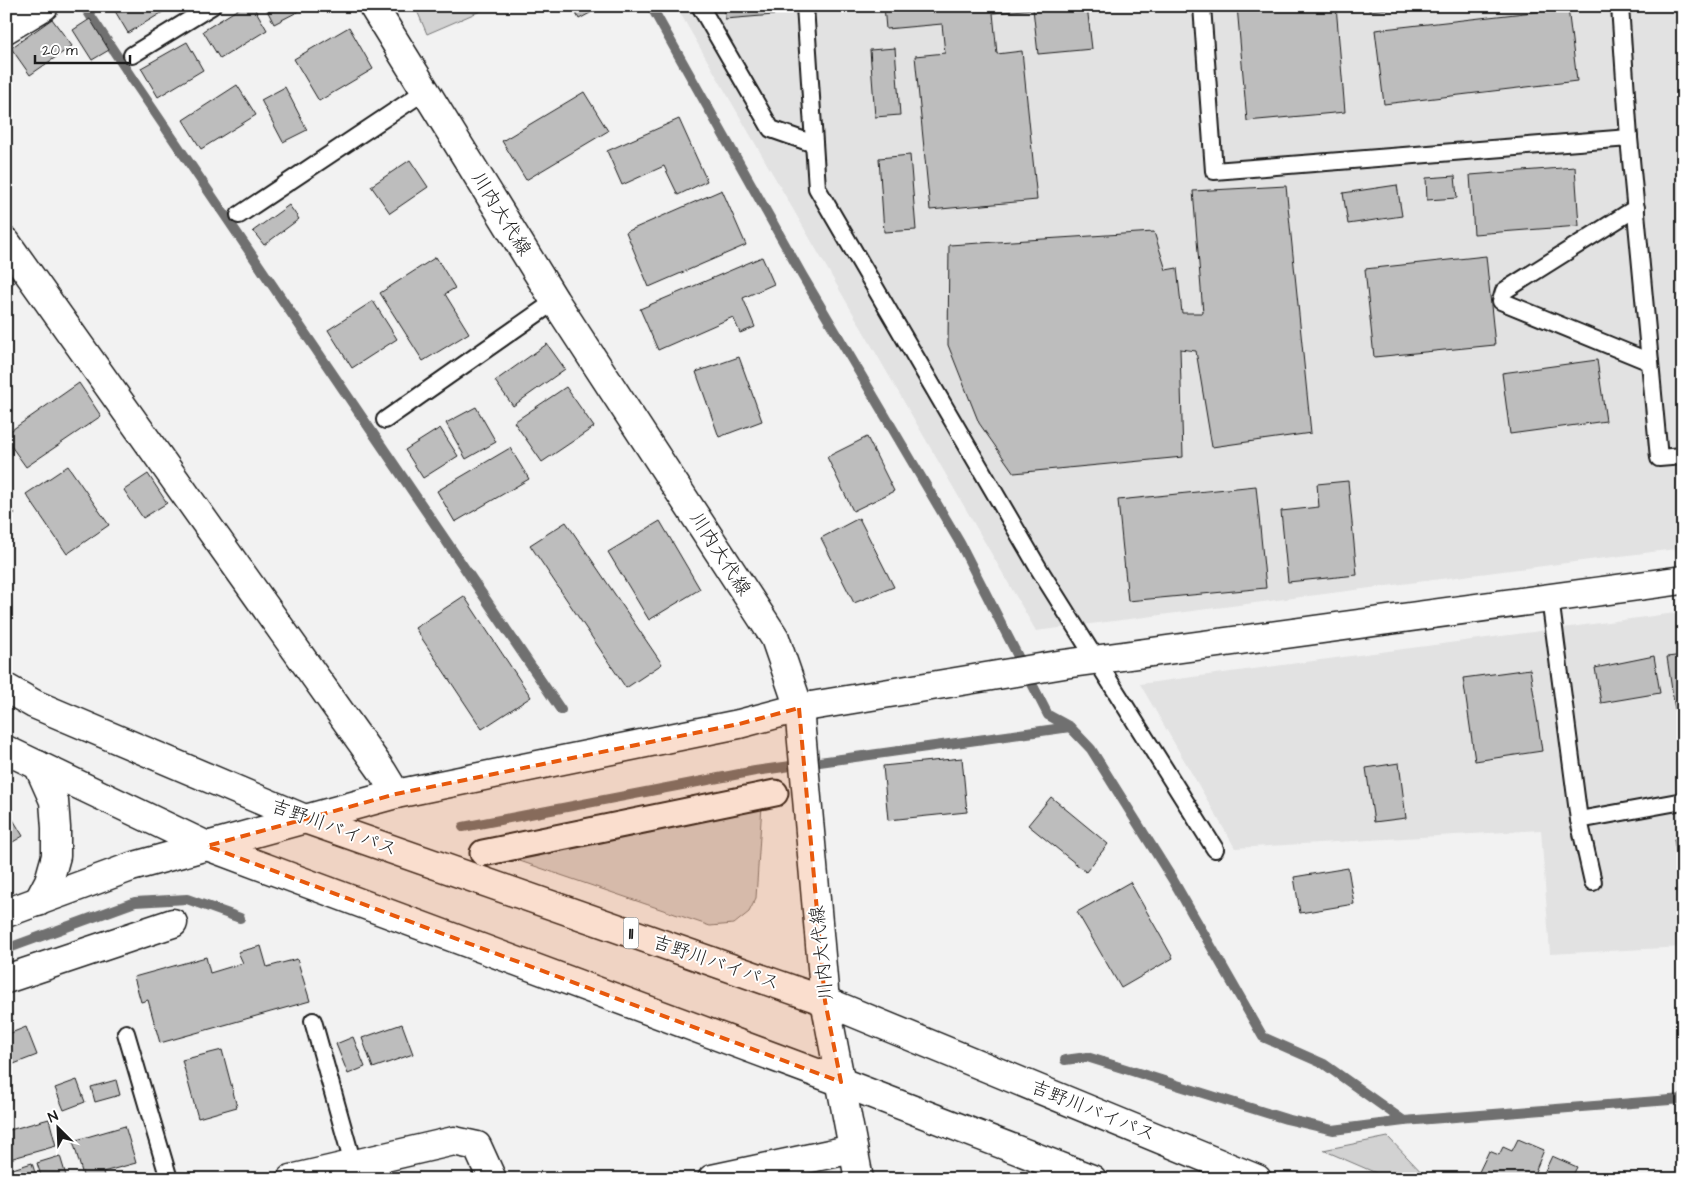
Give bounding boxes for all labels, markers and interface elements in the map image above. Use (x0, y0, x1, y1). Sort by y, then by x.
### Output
scale bar (35, 32, 130, 64)
text: 20 m (42, 40, 78, 61)
street label: 川内大代線 (464, 167, 538, 261)
street label: 川内大代線 (683, 507, 757, 601)
street label: 吉野川バイパス (267, 793, 401, 863)
street label: 川内大代線 (804, 904, 840, 1002)
road number: 11 (624, 918, 638, 948)
street label: 吉野川バイパス (649, 929, 783, 997)
street label: 吉野川バイパス (1026, 1074, 1160, 1148)
north arrow (32, 1102, 82, 1152)
text: N (45, 1106, 61, 1128)

